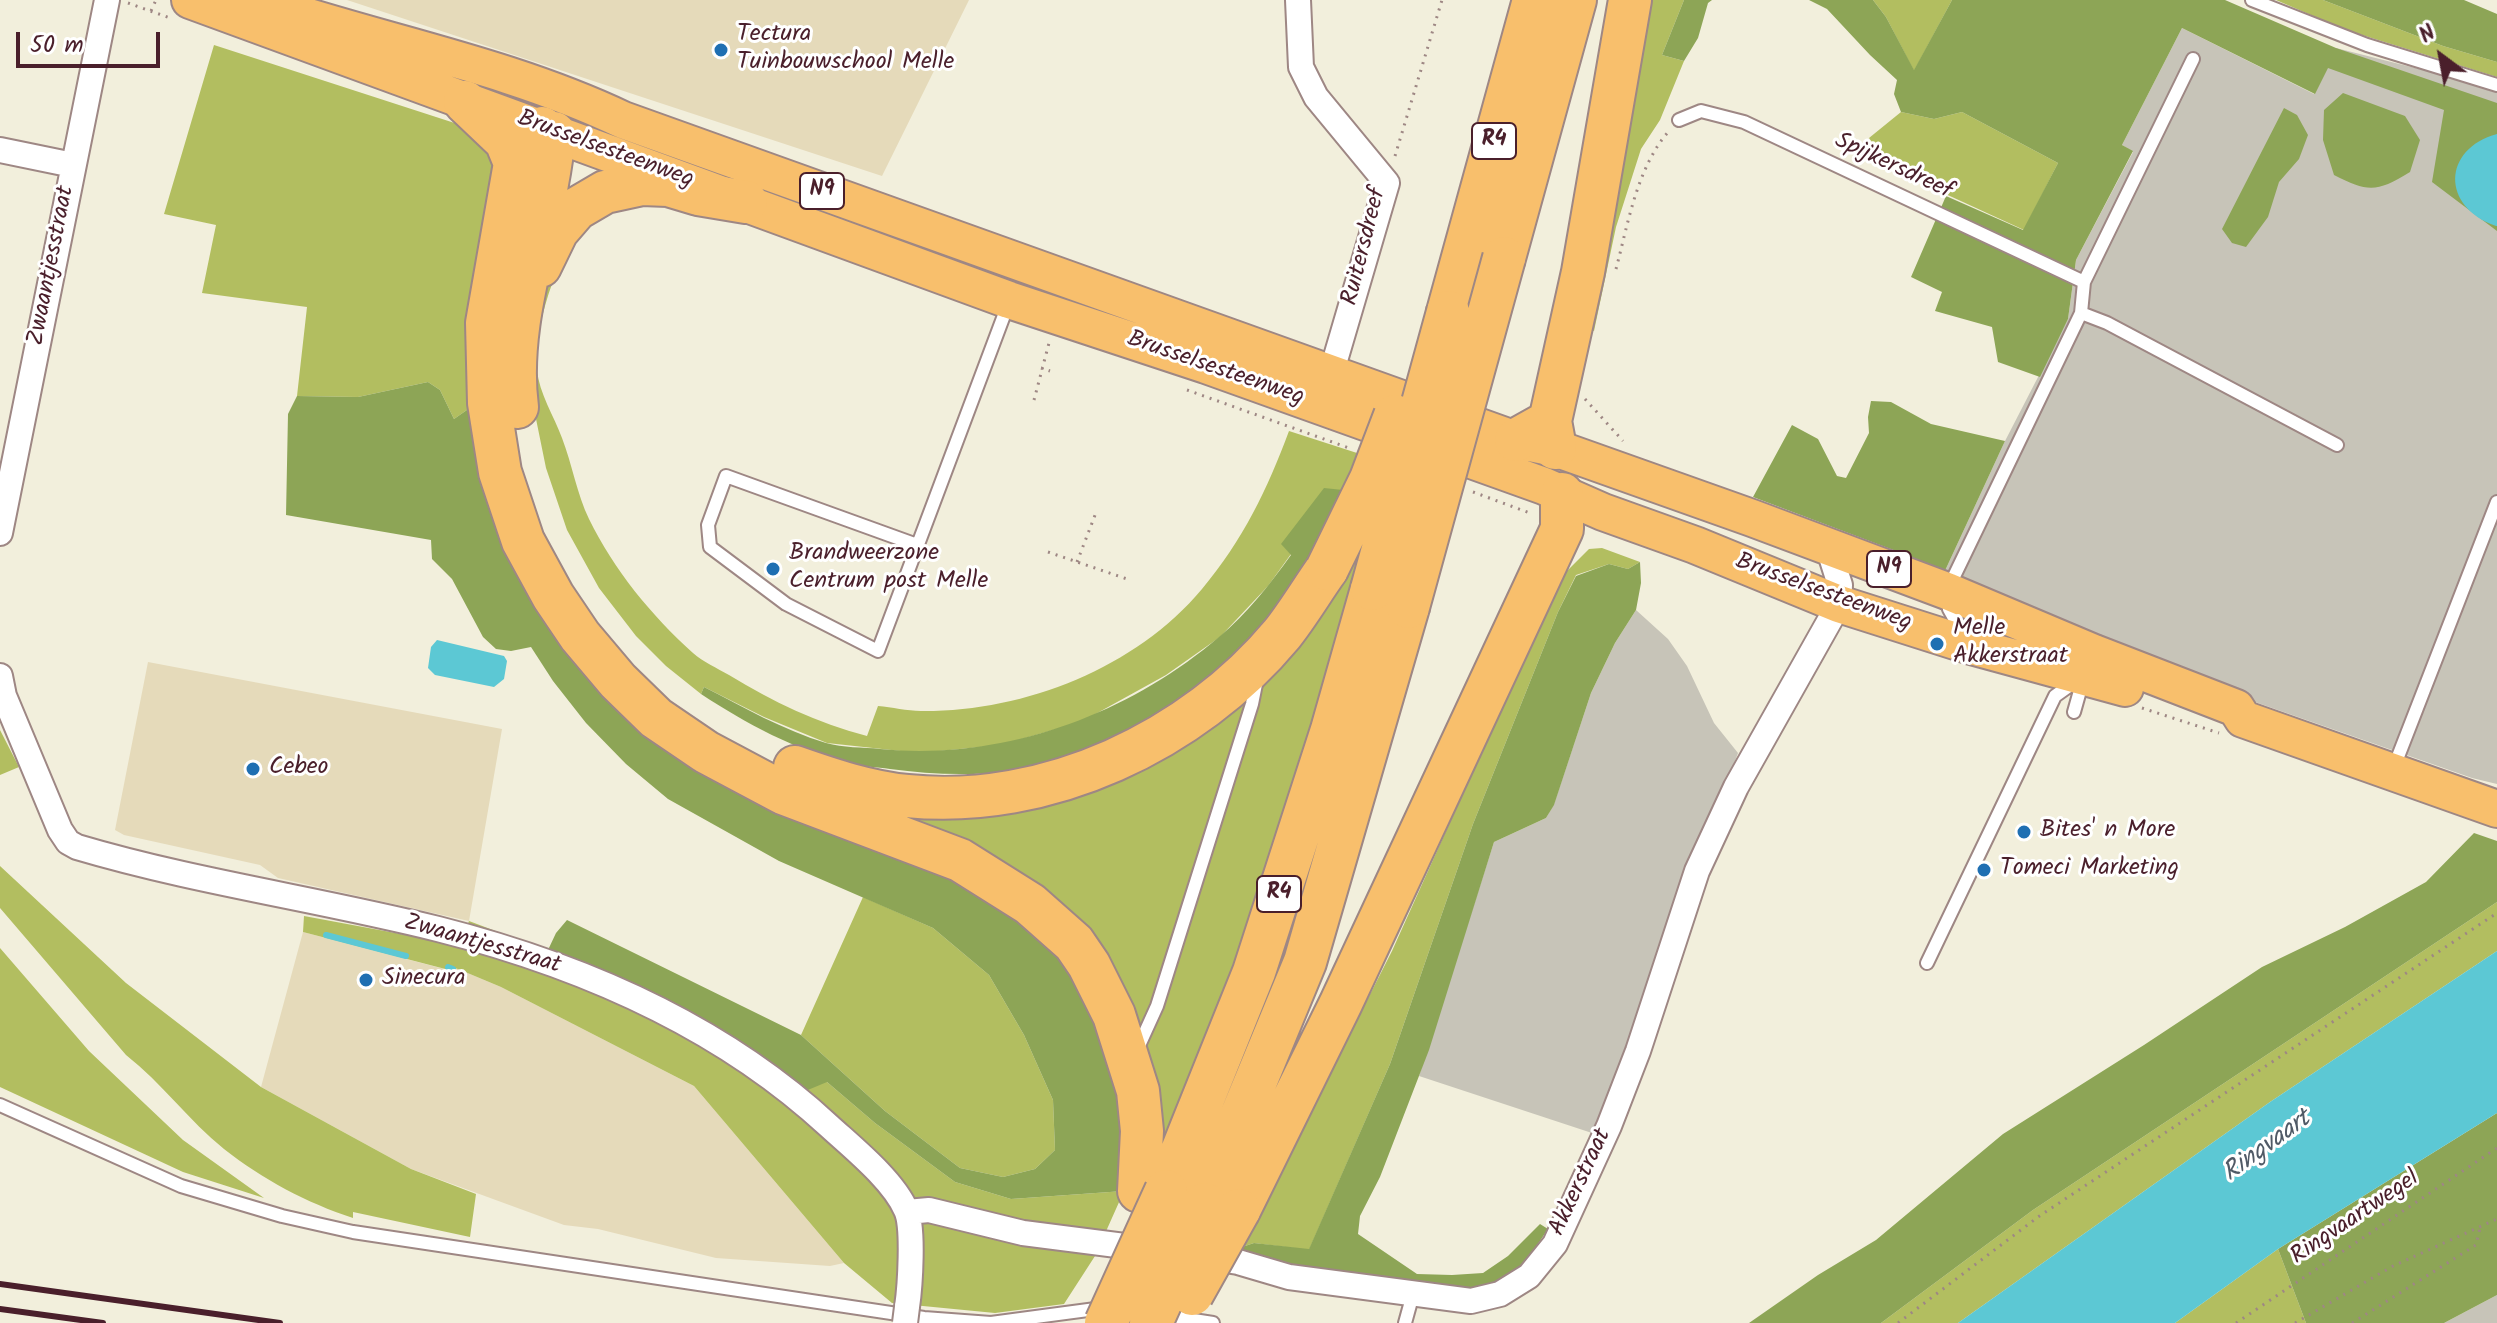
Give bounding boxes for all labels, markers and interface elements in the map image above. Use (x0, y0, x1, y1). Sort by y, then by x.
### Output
scale bar (20, 16, 164, 66)
north arrow (2401, 16, 2481, 96)
text: N (2413, 17, 2443, 54)
place label: Tectura Tuinbouwschool Melle (737, 22, 954, 78)
text: 50 m (30, 26, 84, 65)
marker: Tectura Tuinbouwschool Melle (712, 41, 730, 59)
street label: Brusselsesteenweg (513, 106, 697, 196)
road number: R4 (1472, 123, 1516, 159)
street label: Spijkersdreef (1829, 128, 1957, 208)
road number: N9 (800, 173, 844, 209)
street label: Zwaantjesstraat (23, 184, 83, 348)
street label: Ruitersdreef (1338, 185, 1394, 309)
street label: Brusselsesteenweg (1123, 326, 1307, 414)
place label: Brandweerzone Centrum post Melle (789, 541, 988, 597)
street label: Brusselsesteenweg (1731, 549, 1915, 639)
road number: N9 (1867, 551, 1911, 587)
marker: Brandweerzone Centrum post Melle (764, 560, 782, 578)
place label: Melle Akkerstraat (1953, 616, 2068, 672)
marker: Melle Akkerstraat (1928, 635, 1946, 653)
place label: Cebeo (269, 755, 328, 783)
marker: Cebeo (244, 760, 262, 778)
place label: Bites' n More (2040, 818, 2175, 846)
marker: Bites' n More (2015, 823, 2033, 841)
place label: Tomeci Marketing (2000, 856, 2179, 884)
marker: Tomeci Marketing (1975, 861, 1993, 879)
road number: R4 (1257, 876, 1301, 912)
street label: Zwaantjesstraat (400, 910, 564, 982)
place label: Sinecura (382, 966, 465, 994)
marker: Sinecura (357, 971, 375, 989)
water label: Ringvaart (2218, 1106, 2318, 1190)
street label: Akkerstraat (1545, 1125, 1619, 1241)
street label: Ringvaartwegel (2286, 1165, 2426, 1273)

